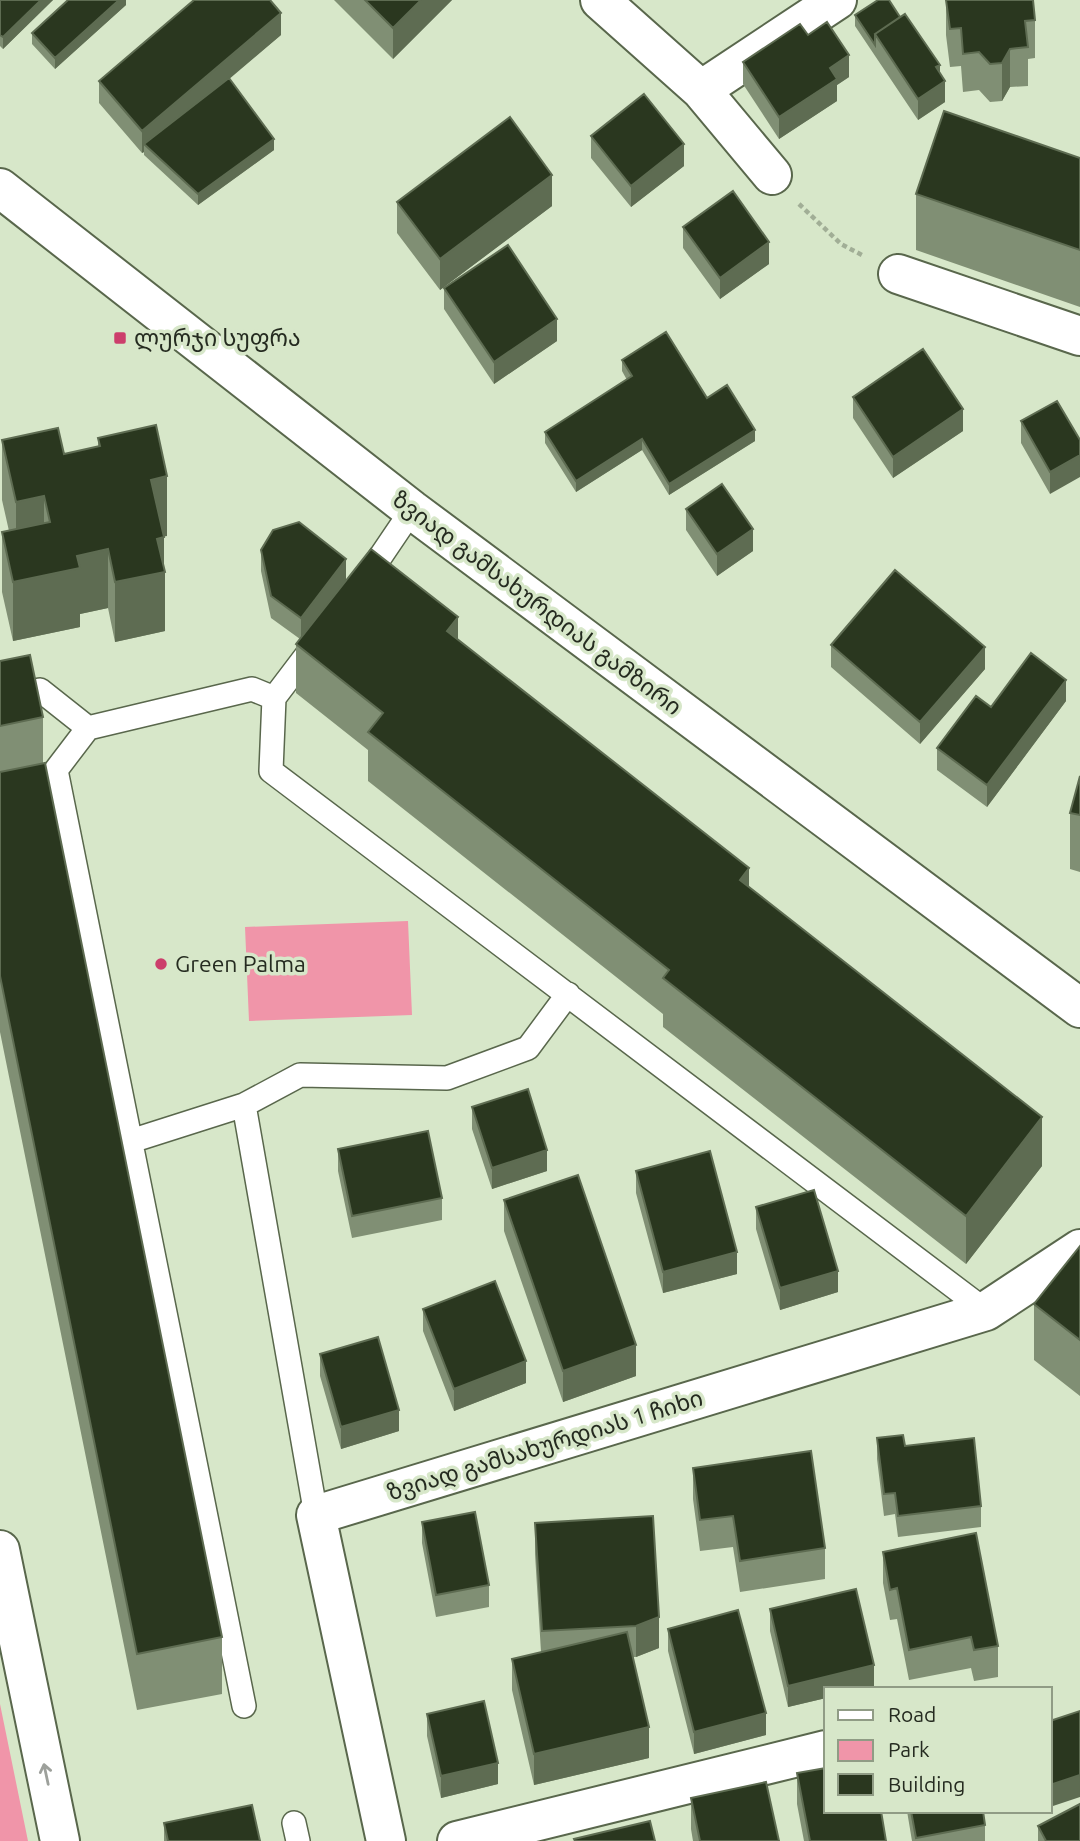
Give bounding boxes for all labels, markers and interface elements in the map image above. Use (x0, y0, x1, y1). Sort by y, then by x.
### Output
place label: ლურჯი სუფრა (134, 325, 301, 352)
marker: ლურჯი სუფრა (112, 330, 128, 346)
street label: ზვიად გამსახურდიას გამზირი (387, 486, 687, 721)
place label: Green Palma (175, 951, 306, 976)
marker: Green Palma (153, 956, 169, 972)
street label: ზვიად გამსახურდიას 1 ჩიხი (384, 1385, 706, 1506)
legend (824, 1687, 1052, 1813)
text: Road (888, 1702, 936, 1726)
text: Park (888, 1737, 930, 1761)
one-way arrow (38, 1763, 52, 1786)
text: Building (888, 1772, 965, 1796)

